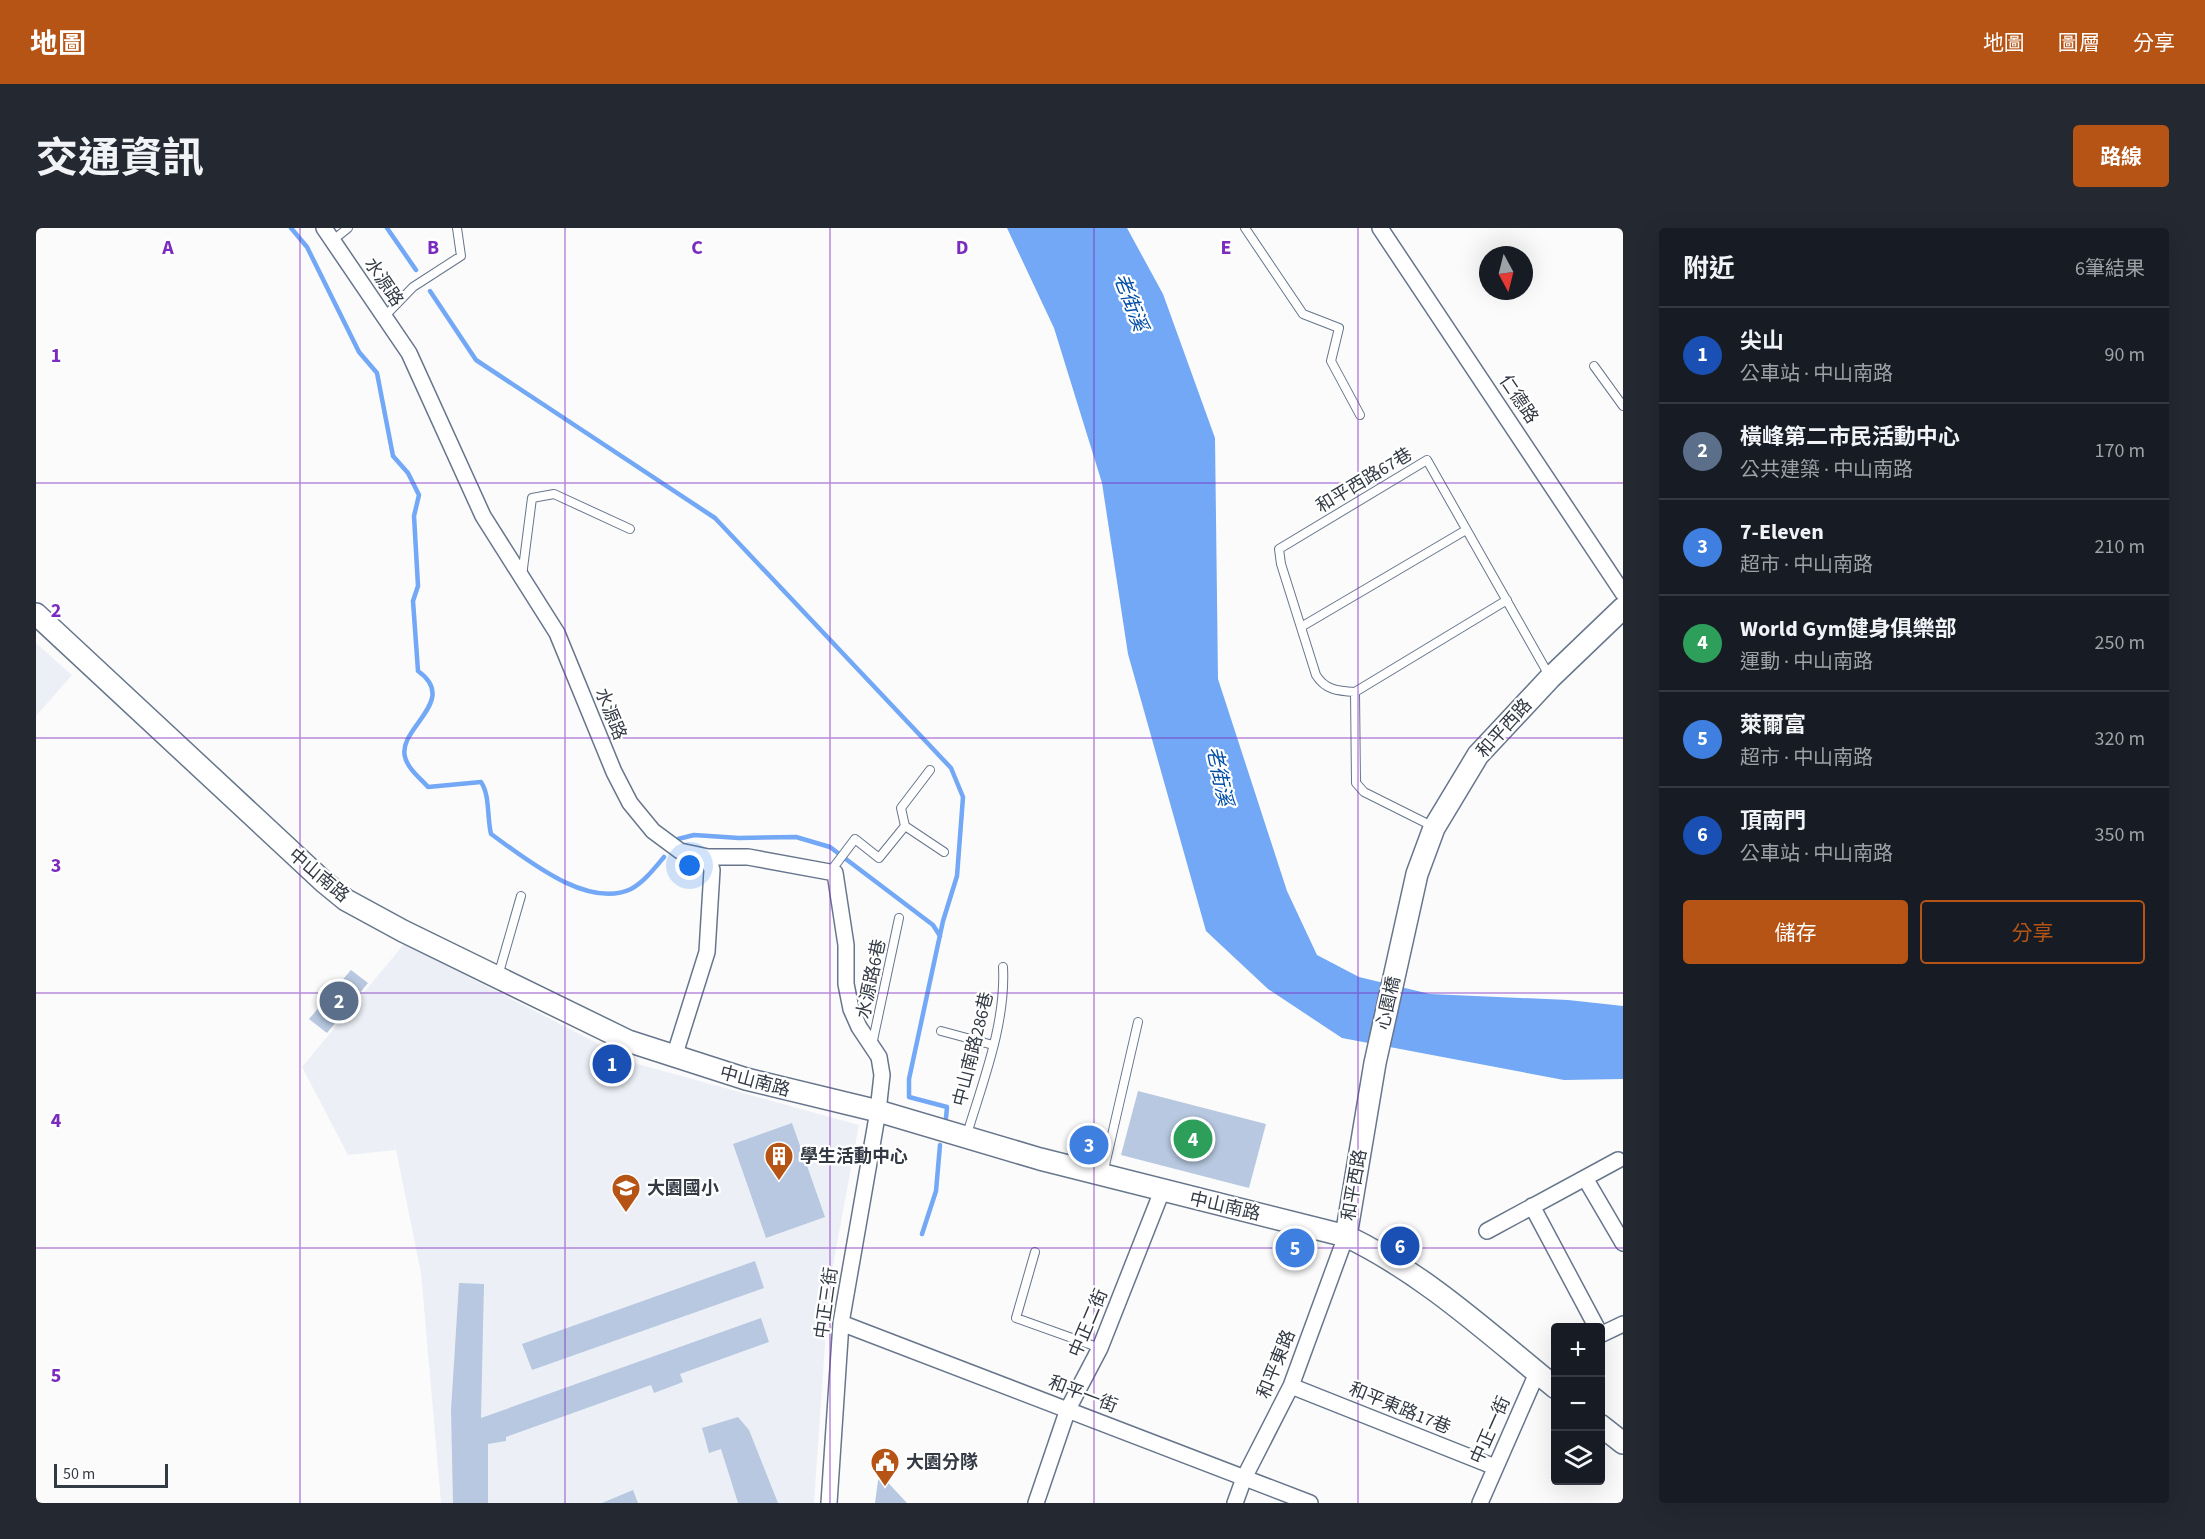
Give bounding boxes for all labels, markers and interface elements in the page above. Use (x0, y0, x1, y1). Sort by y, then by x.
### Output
text: 地圖 (30, 24, 86, 64)
text: 地圖 (1983, 28, 2025, 58)
text: 圖層 (2058, 28, 2100, 58)
text: 分享 (2133, 28, 2175, 58)
button: 路線 (2073, 125, 2169, 187)
text: 交通資訊 (36, 129, 204, 189)
text: A (161, 234, 174, 262)
text: B (427, 234, 439, 262)
text: C (691, 234, 703, 262)
text: D (956, 234, 968, 262)
text: E (1221, 234, 1231, 262)
north arrow (1479, 246, 1533, 300)
text: 附近 (1683, 250, 1735, 287)
street label: 水源路 (358, 253, 409, 312)
text: 6筆結果 (2075, 255, 2145, 283)
water label: 老街溪 (1106, 269, 1155, 338)
text: 尖山 (1740, 325, 1784, 357)
text: 1 (1697, 341, 1708, 369)
text: 90 m (2105, 341, 2145, 369)
text: 1 (51, 342, 61, 370)
text: 公車站 · 中山南路 (1740, 360, 1893, 388)
street label: 仁德路 (1493, 370, 1544, 429)
text: 橫峰第二市民活動中心 (1740, 421, 1960, 453)
text: 2 (1697, 437, 1708, 465)
text: 170 m (2095, 437, 2145, 465)
street label: 和平西路67巷 (1312, 442, 1417, 519)
text: 公共建築 · 中山南路 (1740, 456, 1913, 484)
text: 7-Eleven (1740, 516, 1824, 548)
text: 3 (1697, 533, 1708, 561)
text: 210 m (2095, 533, 2145, 561)
text: 超市 · 中山南路 (1740, 551, 1873, 579)
text: 2 (51, 597, 61, 625)
text: World Gym健身俱樂部 (1740, 613, 1957, 645)
text: 4 (1697, 629, 1708, 657)
text: 250 m (2095, 629, 2145, 657)
text: 運動 · 中山南路 (1740, 648, 1873, 676)
street label: 水源路 (589, 684, 632, 744)
street label: 和平西路 (1471, 693, 1538, 763)
text: 萊爾富 (1740, 709, 1806, 741)
text: 5 (1697, 725, 1708, 753)
text: 320 m (2095, 725, 2145, 753)
water label: 老街溪 (1199, 744, 1240, 811)
text: 超市 · 中山南路 (1740, 744, 1873, 772)
text: 頂南門 (1740, 805, 1806, 837)
text: 6 (1697, 821, 1708, 849)
text: 350 m (2095, 821, 2145, 849)
text: 公車站 · 中山南路 (1740, 840, 1893, 868)
street label: 中山南路 (283, 843, 354, 908)
your location (675, 851, 704, 880)
text: 3 (51, 852, 61, 880)
button: 儲存 (1683, 900, 1908, 964)
button: 分享 (1920, 900, 2145, 964)
street label: 水源路6巷 (851, 937, 892, 1021)
street label: 心園橋 (1370, 974, 1407, 1032)
pin: 2 (320, 978, 358, 1024)
street label: 中山南路286巷 (947, 989, 1000, 1109)
pin: 1 (592, 1042, 632, 1086)
street label: 中山南路 (717, 1060, 793, 1103)
text: 4 (51, 1107, 62, 1135)
pin: 4 (1174, 1116, 1212, 1162)
pin: 3 (1070, 1122, 1108, 1168)
building icon: 學生活動中心 (763, 1140, 795, 1182)
place label: 學生活動中心 (800, 1144, 908, 1169)
street label: 和平西路 (1336, 1147, 1373, 1223)
school or university icon: 大園國小 (610, 1172, 642, 1214)
place label: 大園國小 (647, 1176, 719, 1201)
street label: 中山南路 (1187, 1186, 1263, 1227)
pin: 6 (1380, 1224, 1420, 1268)
pin: 5 (1276, 1226, 1314, 1270)
street label: 中正三街 (809, 1266, 844, 1340)
street label: 中正二街 (1063, 1285, 1114, 1361)
map controls (1551, 1323, 1605, 1485)
button: + (1551, 1323, 1605, 1377)
street label: 和平東路 (1251, 1326, 1302, 1402)
text: 5 (51, 1362, 61, 1390)
street label: 和平一街 (1045, 1370, 1121, 1419)
street label: 和平東路17巷 (1345, 1377, 1455, 1440)
button: − (1551, 1377, 1605, 1431)
street label: 中正一街 (1464, 1392, 1517, 1468)
button: layers (1551, 1431, 1605, 1485)
public building icon: 大園分隊 (869, 1446, 901, 1488)
place label: 大園分隊 (906, 1450, 978, 1475)
scale bar (54, 1461, 168, 1488)
text: 50 m (63, 1463, 95, 1485)

